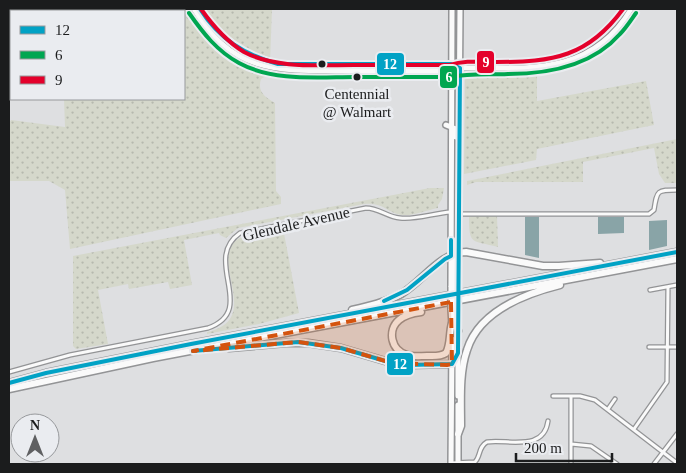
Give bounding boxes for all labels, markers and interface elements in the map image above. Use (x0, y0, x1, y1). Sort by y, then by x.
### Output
legend (10, 10, 185, 100)
text: 12 (55, 22, 70, 38)
text: 6 (55, 47, 63, 63)
line badge: 9 (476, 50, 495, 74)
line badge: 12 (376, 52, 405, 76)
text: 9 (483, 55, 490, 70)
text: 12 (383, 57, 397, 72)
unlabelled marker (317, 59, 327, 69)
line badge: 6 (439, 65, 458, 89)
text: 6 (446, 70, 453, 85)
text: 9 (55, 72, 63, 88)
marker: Centennial @ Walmart (352, 72, 362, 82)
place label: Centennial @ Walmart (323, 86, 392, 120)
street label: Glendale Avenue (241, 203, 351, 244)
line badge: 12 (386, 352, 414, 376)
text: 12 (393, 357, 407, 372)
north arrow (10, 413, 60, 463)
text: N (30, 418, 40, 433)
scale bar (516, 430, 612, 462)
text: 200 m (524, 440, 562, 456)

